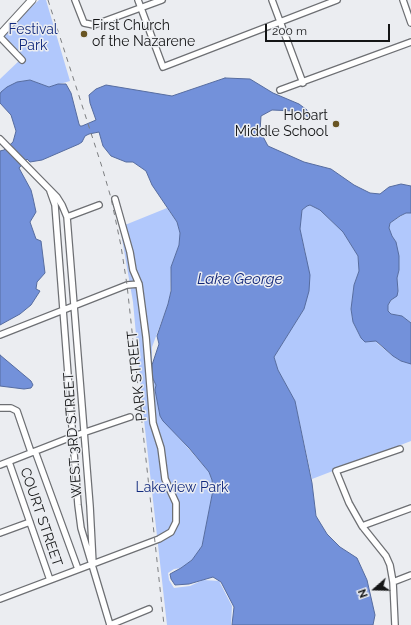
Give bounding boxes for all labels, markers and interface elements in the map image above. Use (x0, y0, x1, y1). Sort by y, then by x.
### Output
scale bar (267, 16, 392, 42)
place label: First Church of the Nazarene (92, 18, 195, 50)
park label: Festival Park (8, 22, 58, 54)
text: 200 m (272, 24, 307, 38)
marker: First Church of the Nazarene (79, 29, 89, 39)
place label: Hobart Middle School (235, 108, 328, 140)
marker: Hobart Middle School (331, 119, 341, 129)
water label: Lake George (197, 270, 283, 288)
street label: PARK STREET (124, 330, 150, 422)
street label: WEST 3RD STREET (60, 372, 86, 498)
street label: COURT STREET (16, 465, 66, 569)
park label: Lakeview Park (136, 480, 228, 496)
north arrow (355, 569, 395, 609)
text: N (356, 587, 371, 599)

